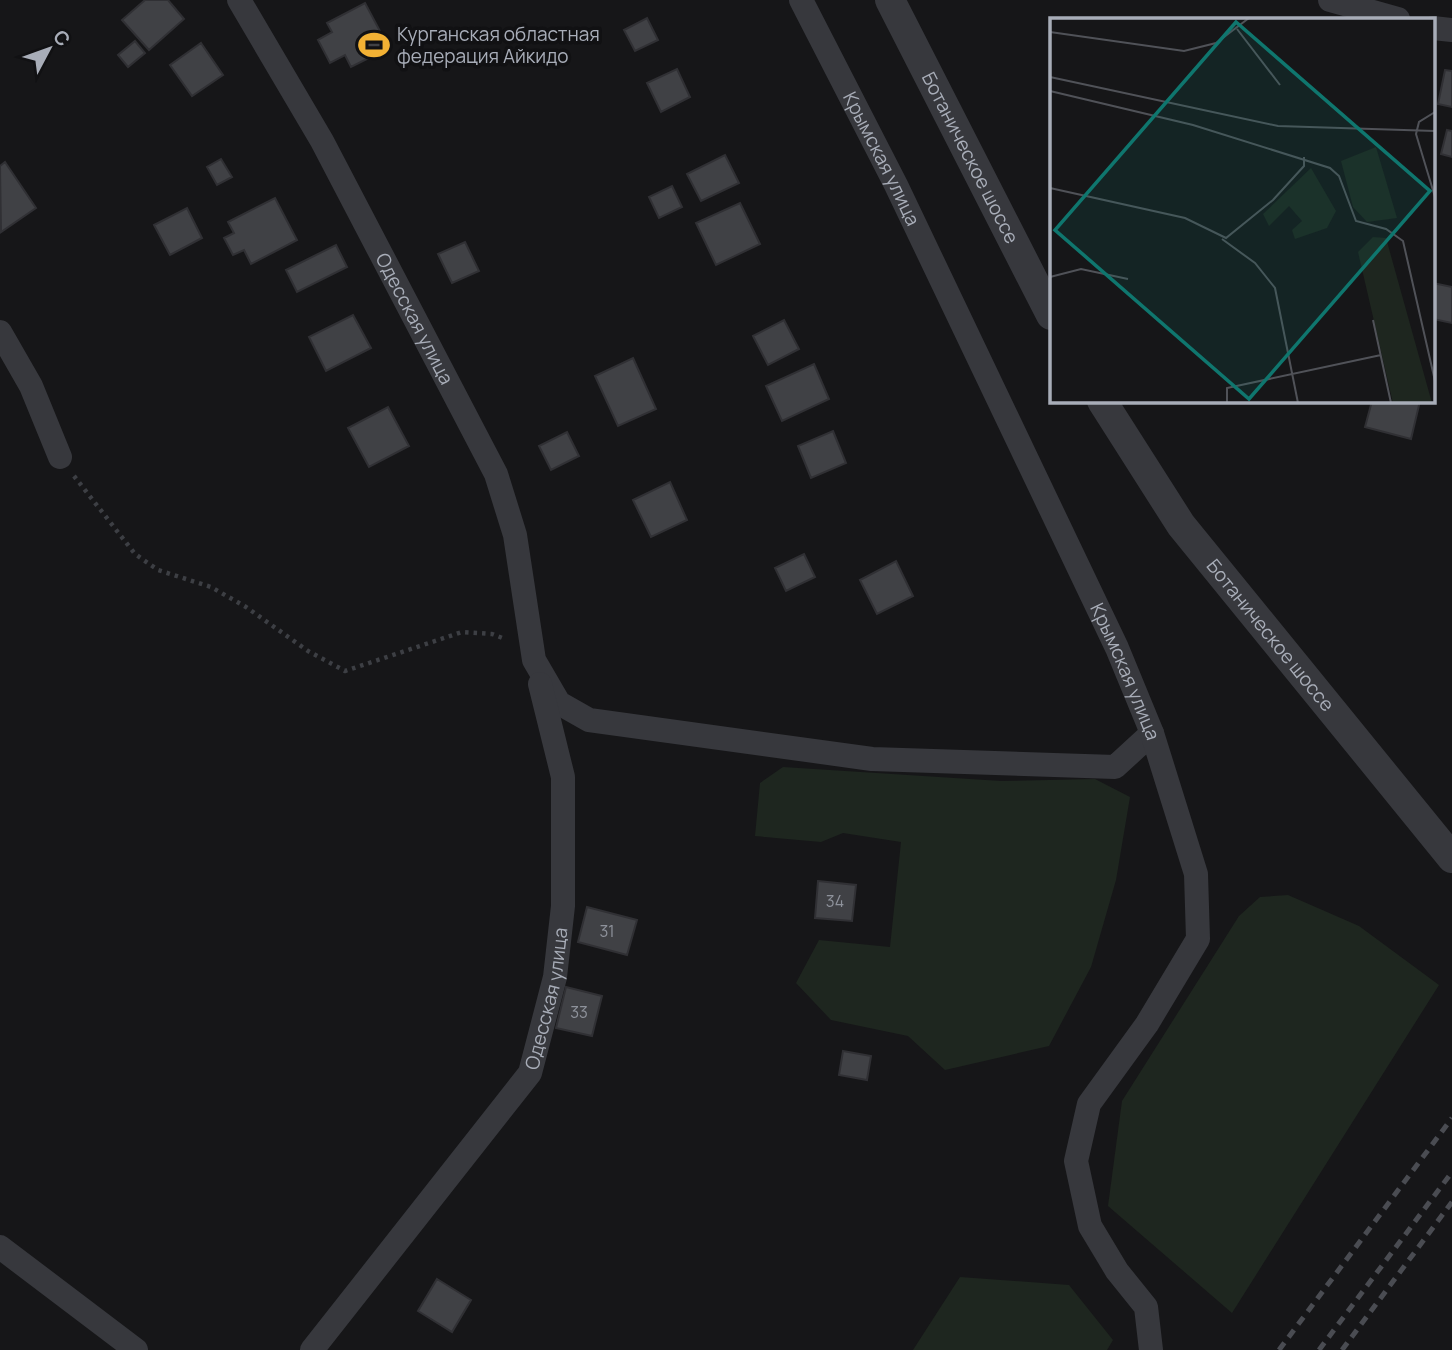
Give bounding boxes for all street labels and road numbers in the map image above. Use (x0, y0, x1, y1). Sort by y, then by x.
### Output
street label: Ботаническое шоссе (916, 67, 1025, 248)
street label: Крымская улица (837, 87, 926, 230)
street label: Одесская улица (370, 248, 460, 389)
street label: Ботаническое шоссе (1201, 554, 1340, 717)
street label: Крымская улица (1084, 599, 1166, 743)
street label: Одесская улица (518, 926, 573, 1072)

